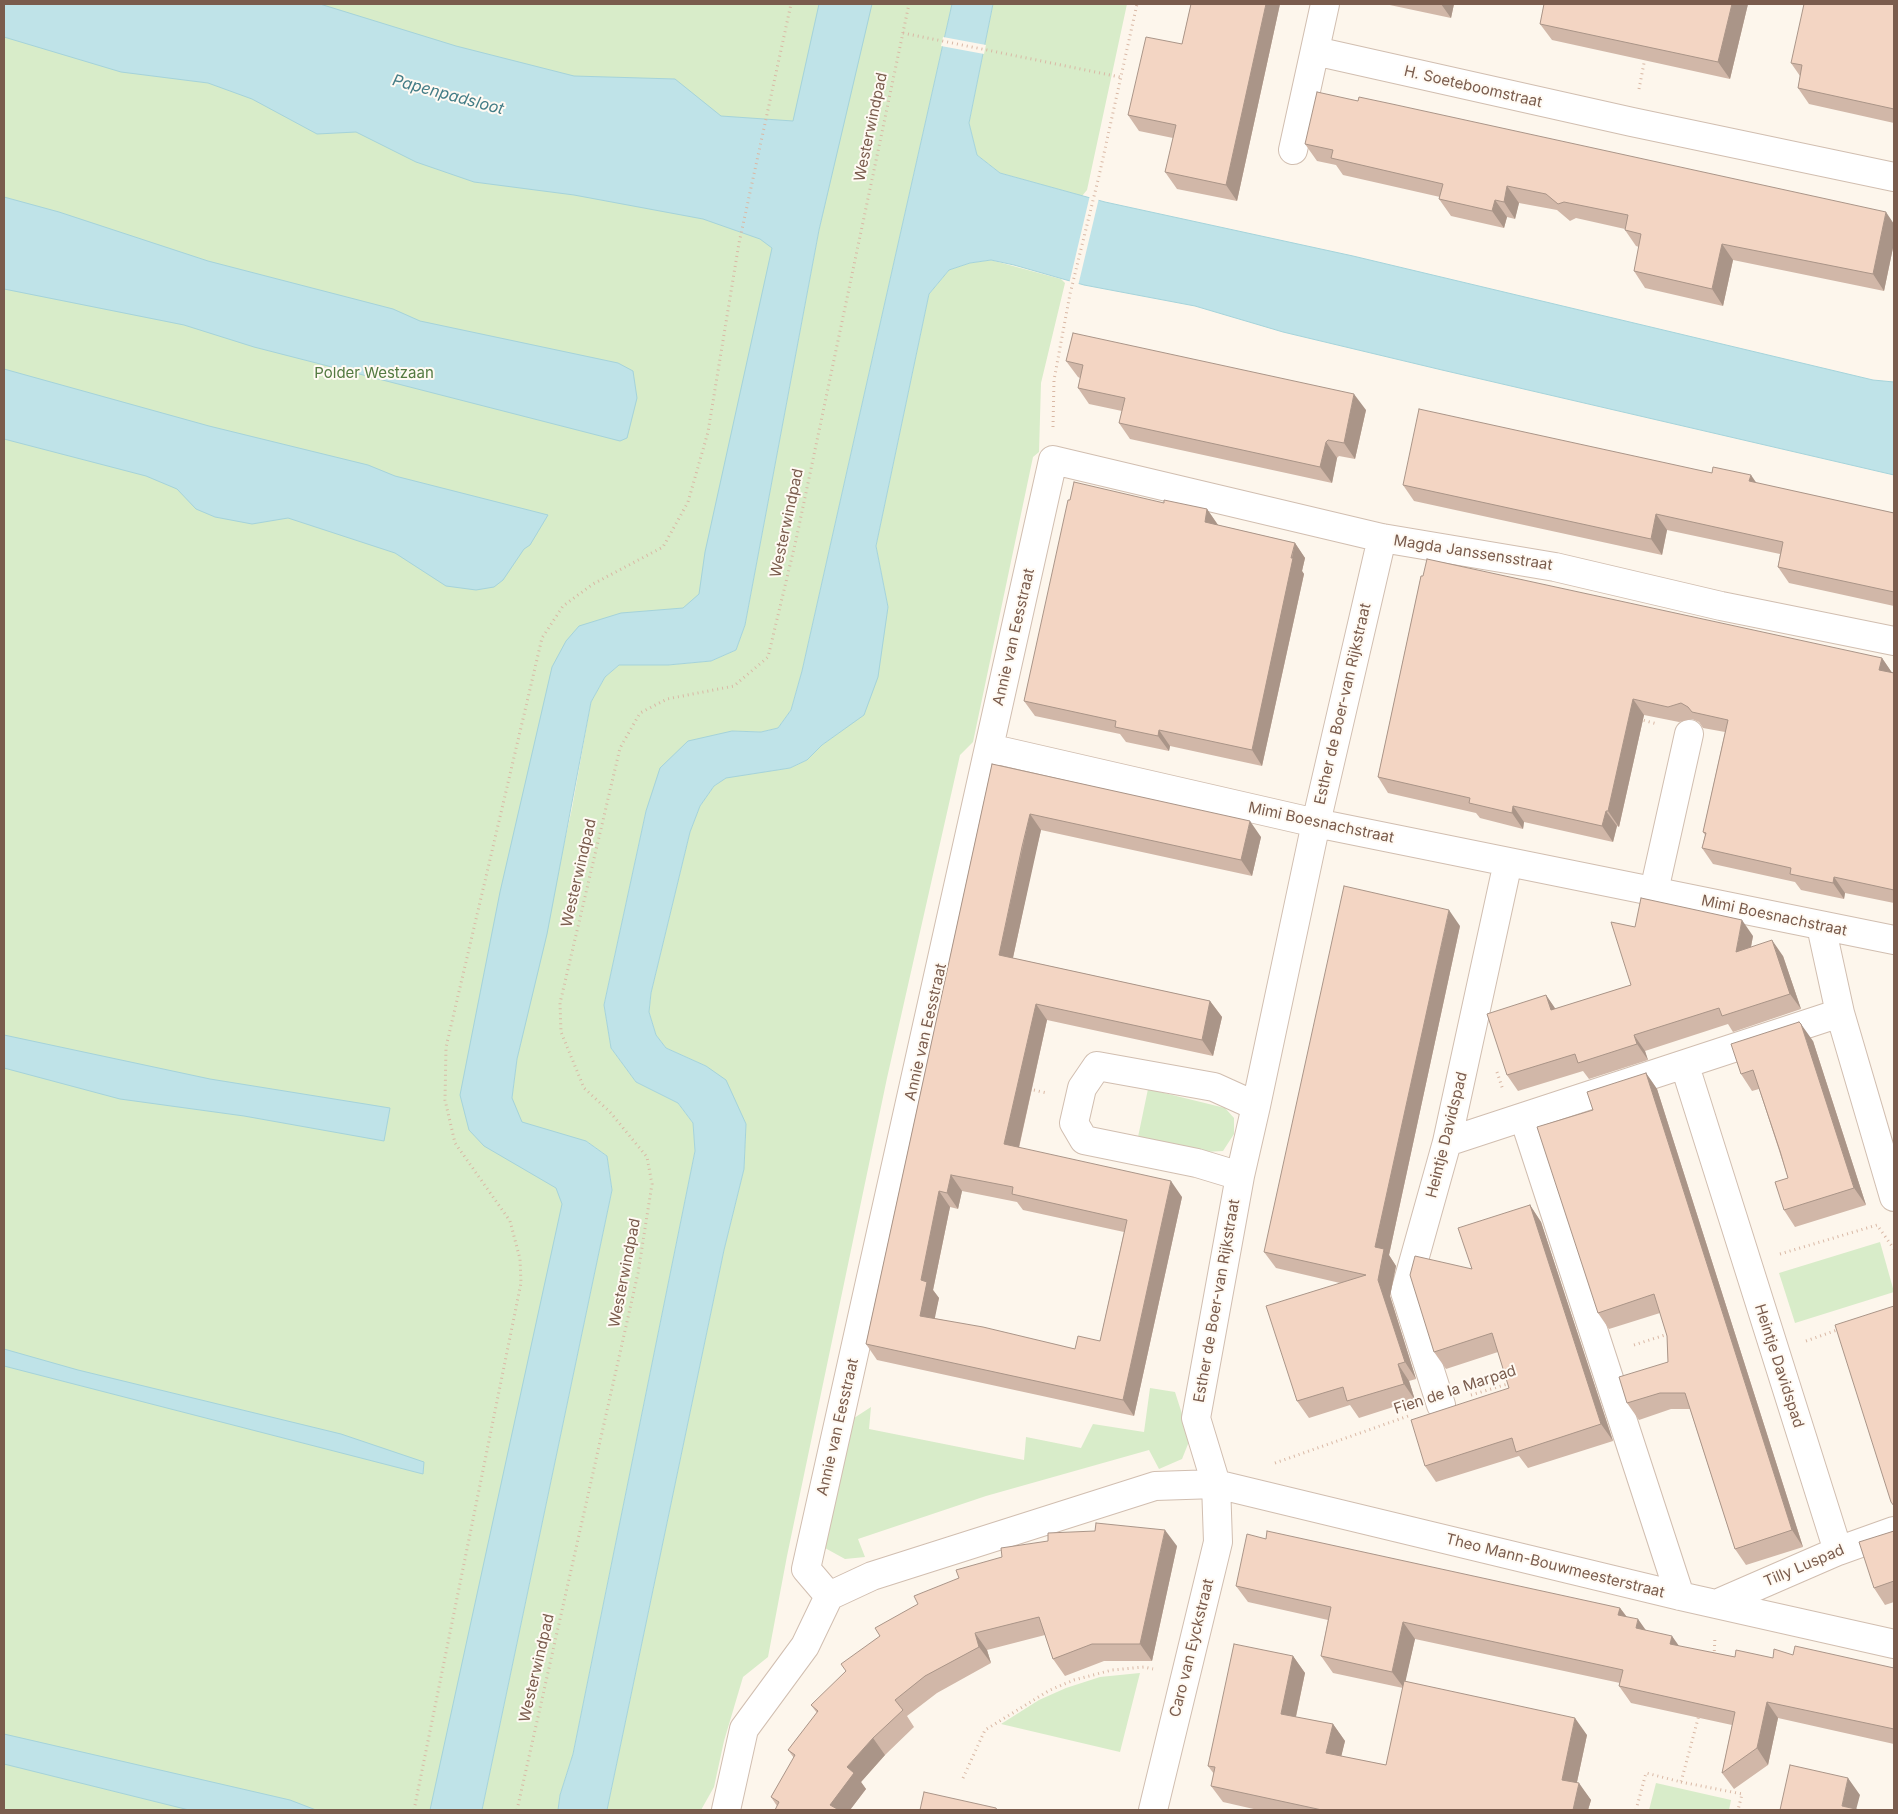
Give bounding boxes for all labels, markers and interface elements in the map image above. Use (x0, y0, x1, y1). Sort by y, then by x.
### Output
street label: H. Soeteboomstraat (1402, 62, 1544, 112)
water label: Papenpadsloot (390, 71, 506, 119)
street label: Westerwindpad (851, 71, 891, 183)
park label: Polder Westzaan (314, 364, 434, 382)
street label: Westerwindpad (767, 467, 807, 579)
street label: Magda Janssensstraat (1392, 532, 1554, 574)
street label: Annie van Eesstraat (989, 567, 1039, 707)
street label: Esther de Boer-van Rijkstraat (1311, 602, 1375, 806)
street label: Mimi Boesnachstraat (1246, 799, 1396, 847)
street label: Westerwindpad (558, 817, 600, 929)
street label: Mimi Boesnachstraat (1699, 892, 1849, 940)
street label: Annie van Eesstraat (901, 962, 951, 1102)
street label: Heintje Davidspad (1423, 1070, 1471, 1200)
street label: Esther de Boer-van Rijkstraat (1190, 1198, 1244, 1404)
street label: Westerwindpad (606, 1217, 644, 1329)
street label: Heintje Davidspad (1750, 1302, 1808, 1430)
street label: Annie van Eesstraat (813, 1357, 863, 1497)
street label: Fien de la Marpad (1392, 1362, 1518, 1418)
street label: Theo Mann-Bouwmeesterstraat (1444, 1530, 1666, 1602)
street label: Tilly Luspad (1761, 1541, 1847, 1591)
street label: Caro van Eyckstraat (1166, 1577, 1218, 1719)
street label: Westerwindpad (516, 1612, 558, 1724)

